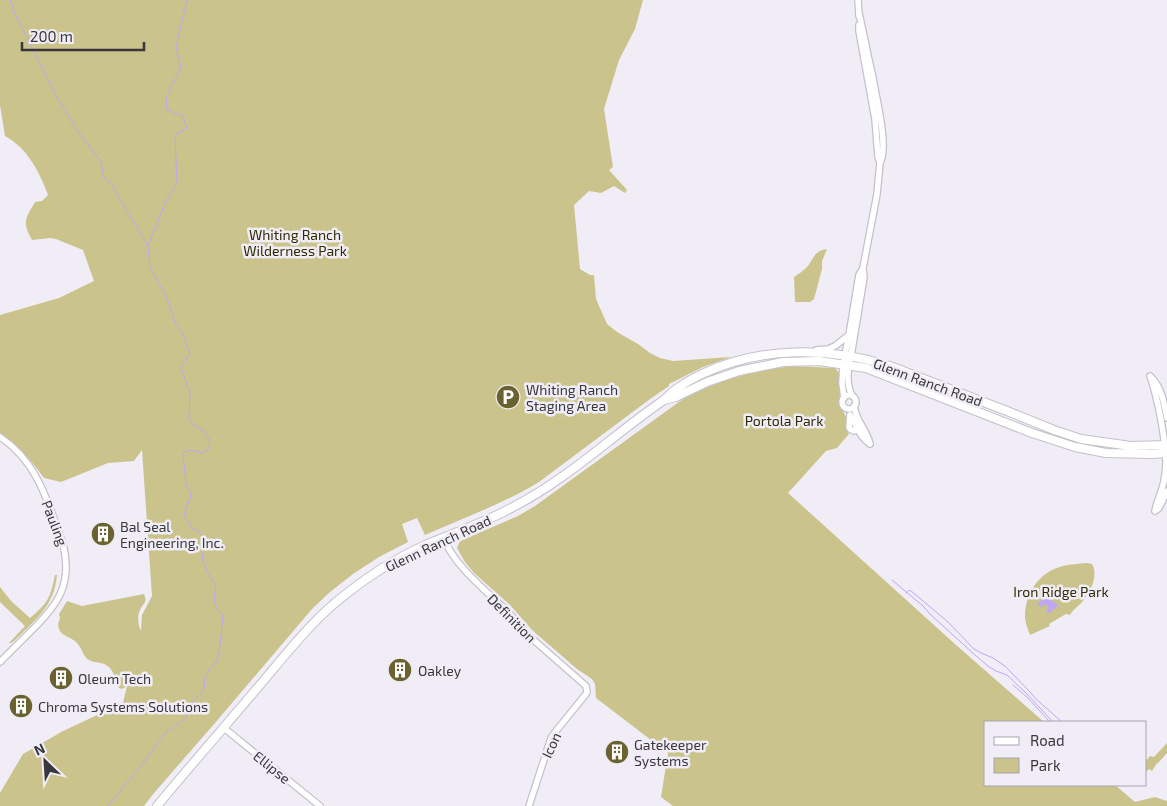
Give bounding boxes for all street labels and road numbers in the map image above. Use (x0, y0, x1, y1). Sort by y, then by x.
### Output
street label: Glenn Ranch Road (871, 354, 985, 410)
street label: Pauling (39, 498, 72, 548)
street label: Glenn Ranch Road (382, 511, 494, 575)
street label: Definition (484, 590, 540, 646)
street label: Icon (538, 729, 564, 761)
street label: Ellipse (250, 747, 294, 787)

